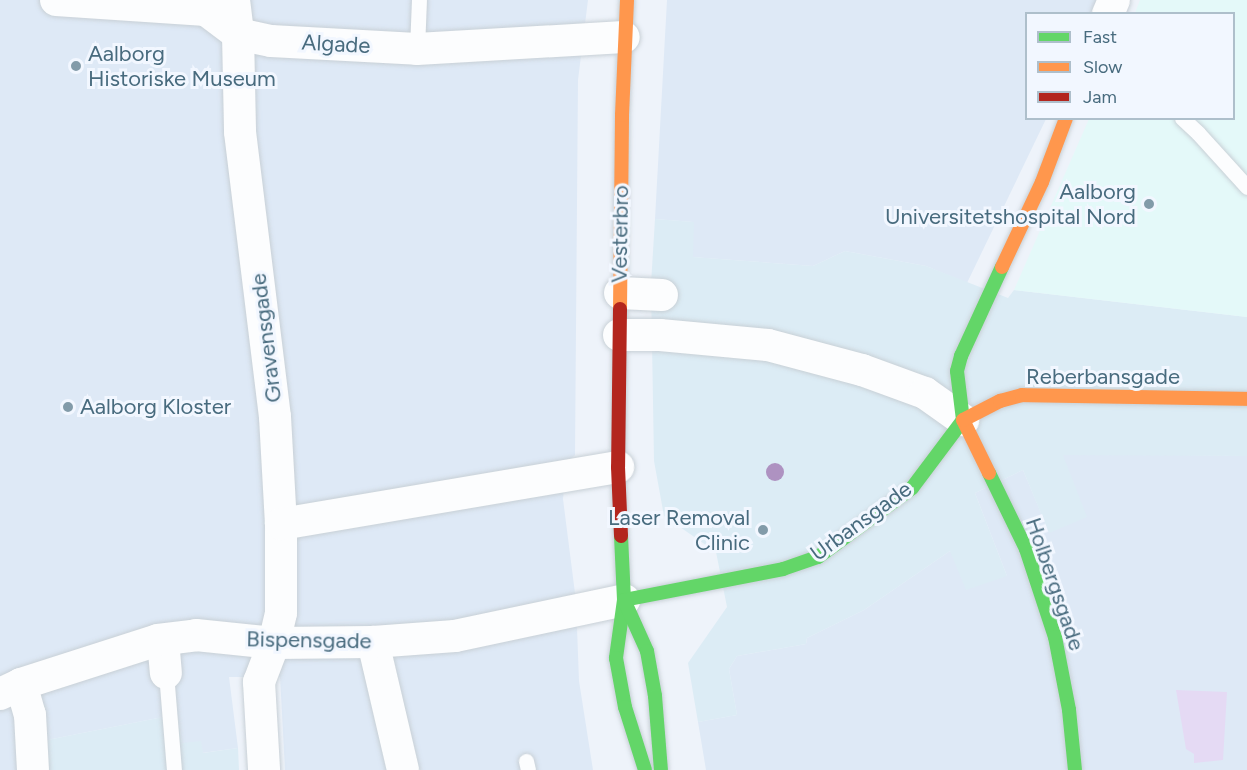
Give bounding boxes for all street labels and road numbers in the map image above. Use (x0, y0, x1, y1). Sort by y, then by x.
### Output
street label: Algade (301, 29, 371, 59)
street label: Vesterbro (606, 185, 634, 283)
street label: Gravensgade (245, 272, 287, 404)
street label: Reberbansgade (1026, 364, 1180, 390)
street label: Urbansgade (805, 475, 917, 567)
street label: Holbergsgade (1020, 514, 1090, 654)
street label: Bispensgade (246, 626, 372, 654)

